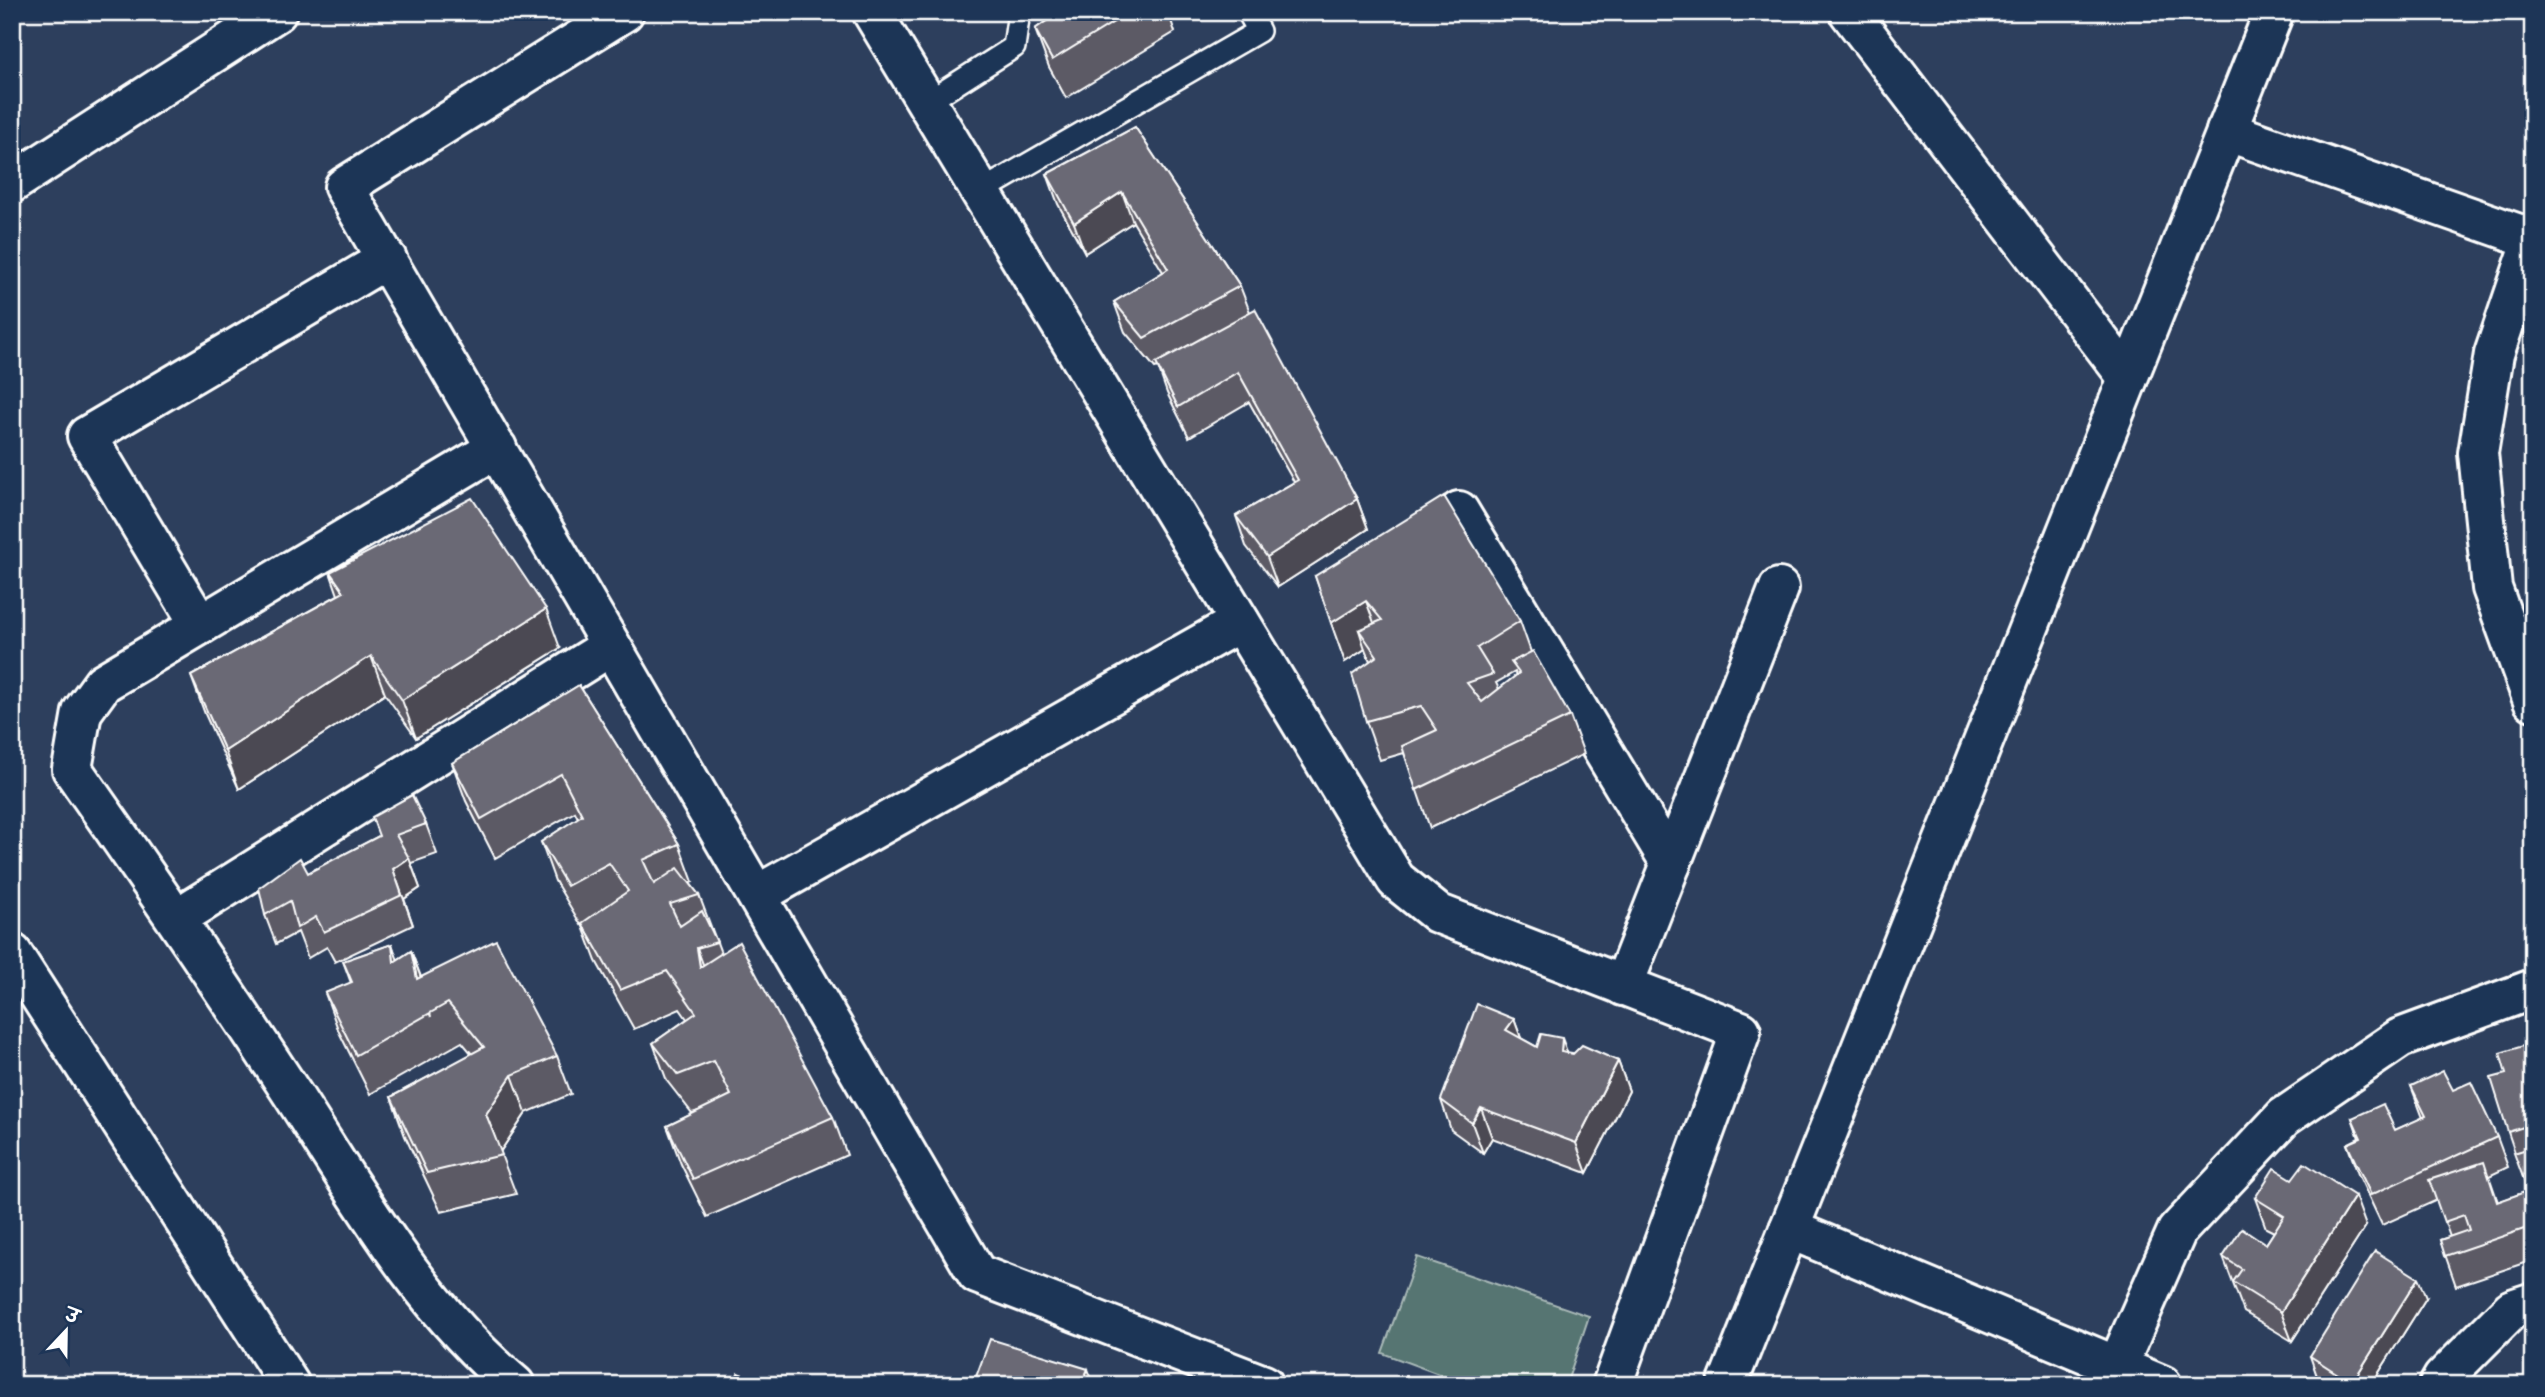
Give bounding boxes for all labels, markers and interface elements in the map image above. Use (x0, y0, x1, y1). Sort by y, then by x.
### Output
north arrow (32, 1296, 102, 1366)
text: उ (60, 1301, 85, 1331)

